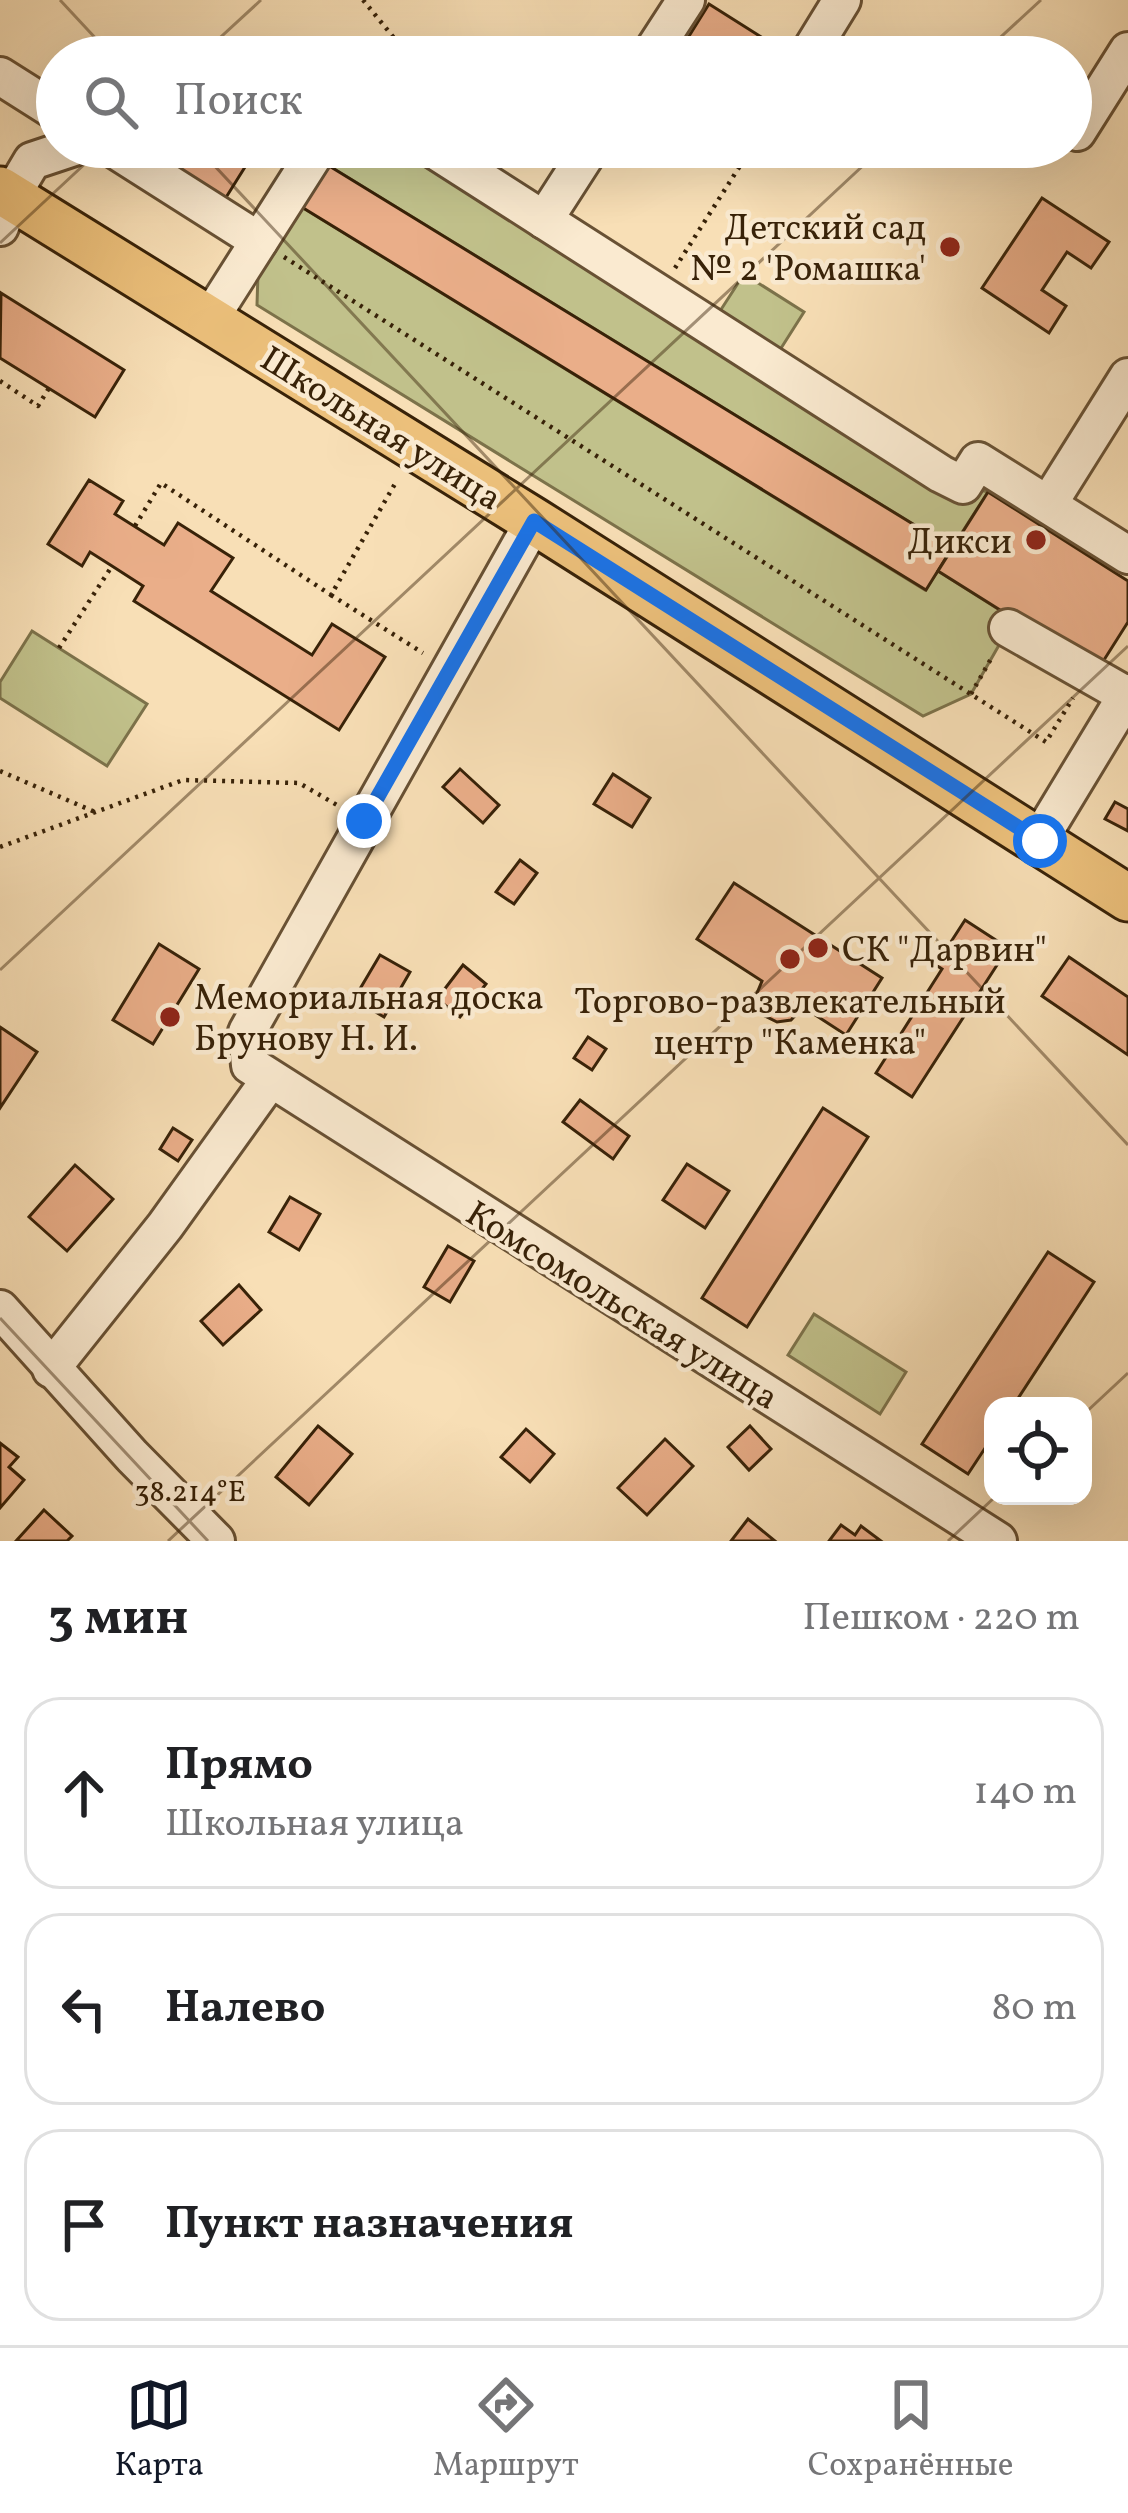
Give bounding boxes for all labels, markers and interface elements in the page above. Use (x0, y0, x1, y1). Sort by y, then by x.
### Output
search box (36, 36, 1092, 168)
icon: search (78, 69, 144, 135)
text: Поиск (174, 71, 303, 134)
place label: Детский сад № 2 'Ромашка' (690, 205, 926, 296)
marker: Детский сад № 2 'Ромашка' (937, 234, 963, 260)
street label: Школьная улица (250, 336, 510, 525)
place label: Дикси (907, 519, 1012, 569)
marker: Дикси (1023, 527, 1049, 553)
route end (337, 794, 391, 848)
route start (1013, 814, 1067, 868)
place label: СК "Дарвин" (842, 927, 1047, 977)
marker: СК "Дарвин" (805, 935, 831, 961)
marker: Торгово-развлекательный центр "Каменка" (777, 946, 803, 972)
place label: Мемориальная доска Брунову Н. И. (194, 975, 544, 1066)
place label: Торгово-развлекательный центр "Каменка" (574, 979, 1006, 1070)
marker: Мемориальная доска Брунову Н. И. (157, 1004, 183, 1030)
street label: Комсомольская улица (455, 1191, 787, 1424)
map controls (984, 1397, 1092, 1505)
button: locate (984, 1397, 1092, 1505)
text: 38.214°E (134, 1472, 246, 1514)
text: 3 мин (48, 1584, 188, 1655)
text: Пешком · 220 m (803, 1592, 1080, 1646)
text: Прямо (165, 1735, 313, 1798)
icon: ahead (51, 1760, 117, 1826)
text: 140 m (974, 1766, 1077, 1820)
text: Школьная улица (165, 1798, 464, 1852)
icon: left (51, 1976, 117, 2042)
text: Налево (165, 1978, 326, 2041)
text: 80 m (991, 1982, 1077, 2036)
icon: arrive (51, 2192, 117, 2258)
text: Пункт назначения (165, 2194, 574, 2257)
tab: Карта (114, 2372, 204, 2490)
tab: Маршрут (433, 2372, 579, 2490)
tab: Сохранённые (808, 2372, 1013, 2490)

